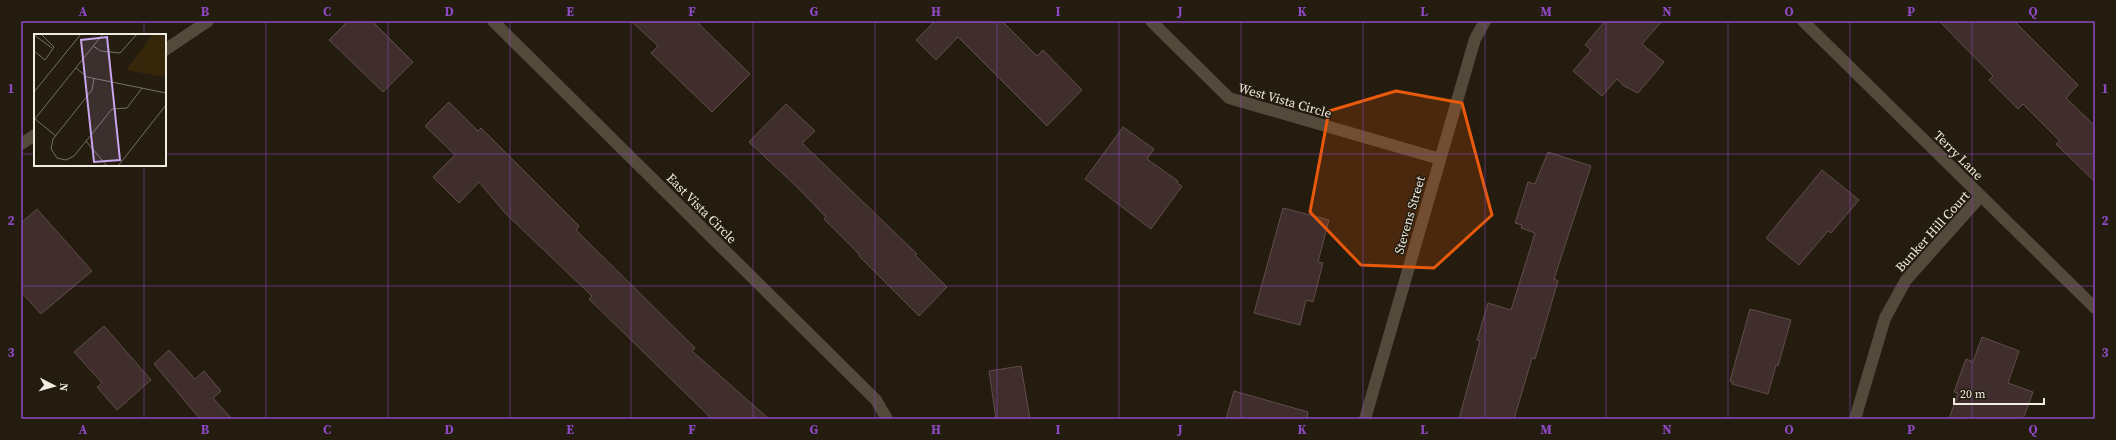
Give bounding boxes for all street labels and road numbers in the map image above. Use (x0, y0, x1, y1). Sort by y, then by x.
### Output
street label: West Vista Circle (1236, 79, 1334, 122)
street label: Terry Lane (1930, 127, 1987, 184)
street label: East Vista Circle (663, 170, 741, 247)
street label: Stevens Street (1390, 173, 1429, 256)
street label: Bunker Hill Court (1892, 187, 1974, 275)

